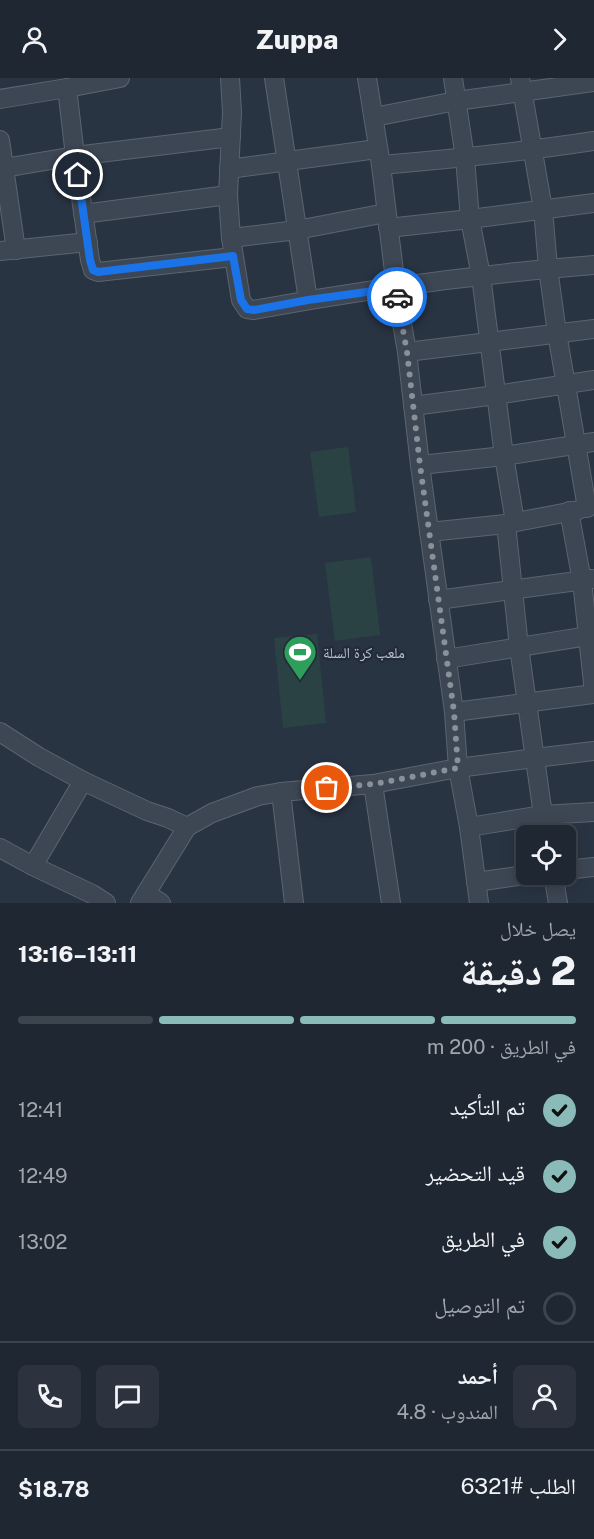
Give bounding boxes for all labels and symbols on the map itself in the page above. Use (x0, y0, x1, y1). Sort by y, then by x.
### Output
pin (52, 149, 103, 200)
courier (367, 267, 427, 327)
sports icon: ملعب كرة السلة (282, 634, 318, 681)
place label: ملعب كرة السلة (323, 644, 405, 662)
pin (301, 762, 352, 813)

